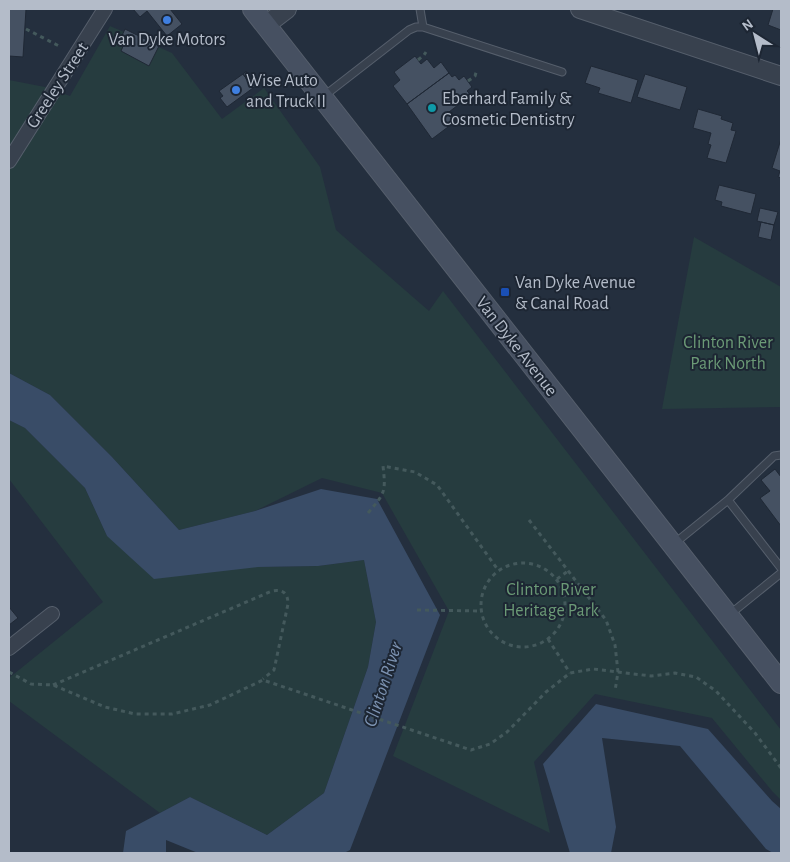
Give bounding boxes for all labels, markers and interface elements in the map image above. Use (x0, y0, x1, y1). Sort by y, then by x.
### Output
north arrow (730, 10, 780, 60)
marker: Van Dyke Motors (161, 14, 173, 26)
text: N (740, 17, 756, 34)
place label: Van Dyke Motors (108, 31, 226, 49)
street label: Greeley Street (23, 39, 92, 132)
place label: Wise Auto and Truck II (246, 72, 326, 111)
marker: Wise Auto and Truck II (230, 84, 242, 96)
place label: Eberhard Family & Cosmetic Dentistry (442, 90, 575, 129)
marker: Eberhard Family & Cosmetic Dentistry (426, 102, 438, 114)
place label: Van Dyke Avenue & Canal Road (515, 274, 636, 313)
marker: Van Dyke Avenue & Canal Road (499, 286, 511, 298)
street label: Van Dyke Avenue (472, 294, 560, 400)
park label: Clinton River Park North (683, 334, 773, 373)
park label: Clinton River Heritage Park (503, 581, 600, 620)
water label: Clinton River (361, 639, 406, 729)

